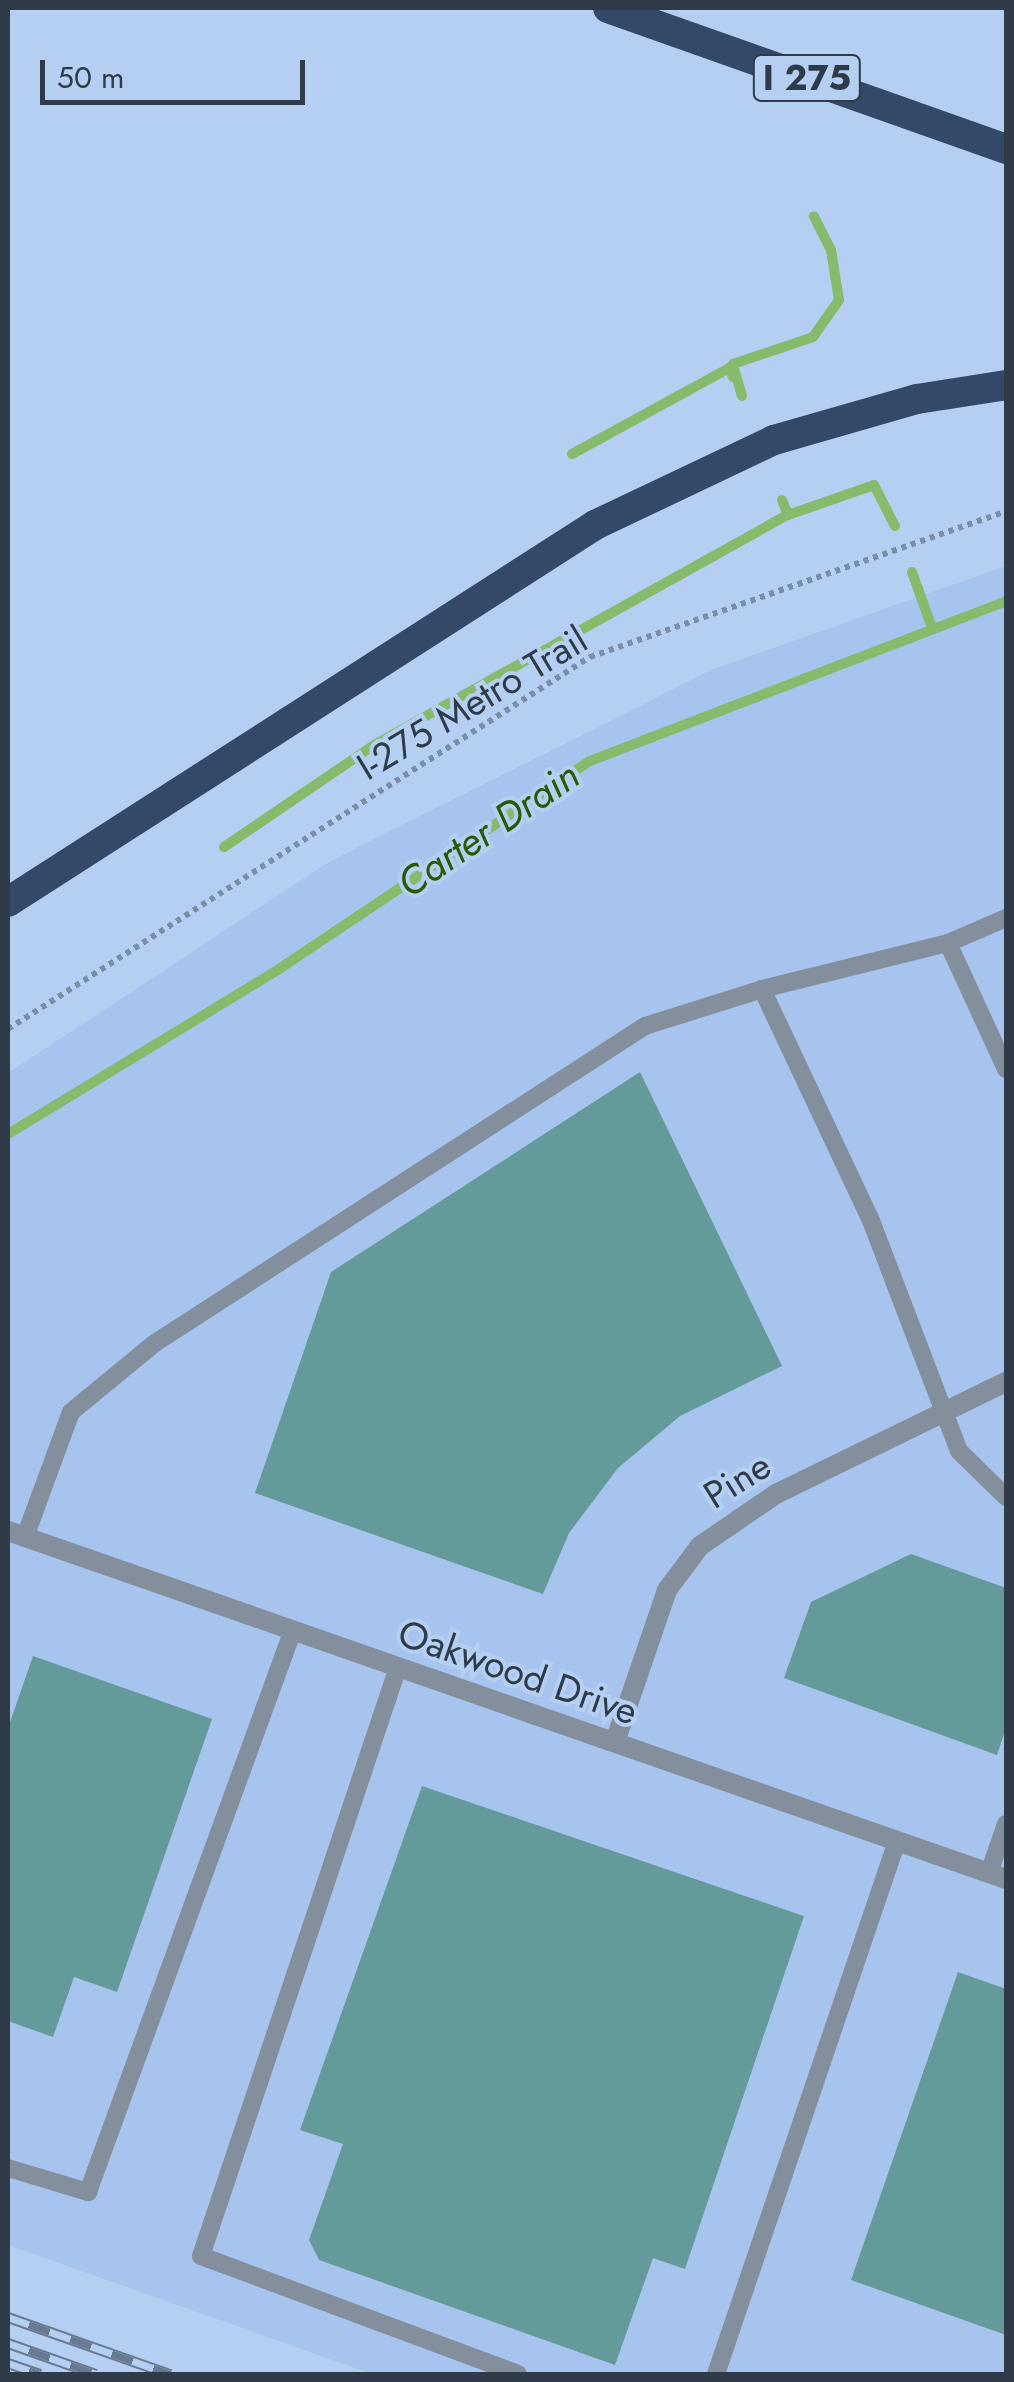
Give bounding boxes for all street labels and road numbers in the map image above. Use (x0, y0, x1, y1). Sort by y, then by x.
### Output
road number: I 275 (752, 48, 862, 108)
street label: I-275 Metro Trail (349, 616, 595, 790)
street label: Pine (695, 1442, 779, 1518)
street label: Oakwood Drive (392, 1610, 644, 1734)

